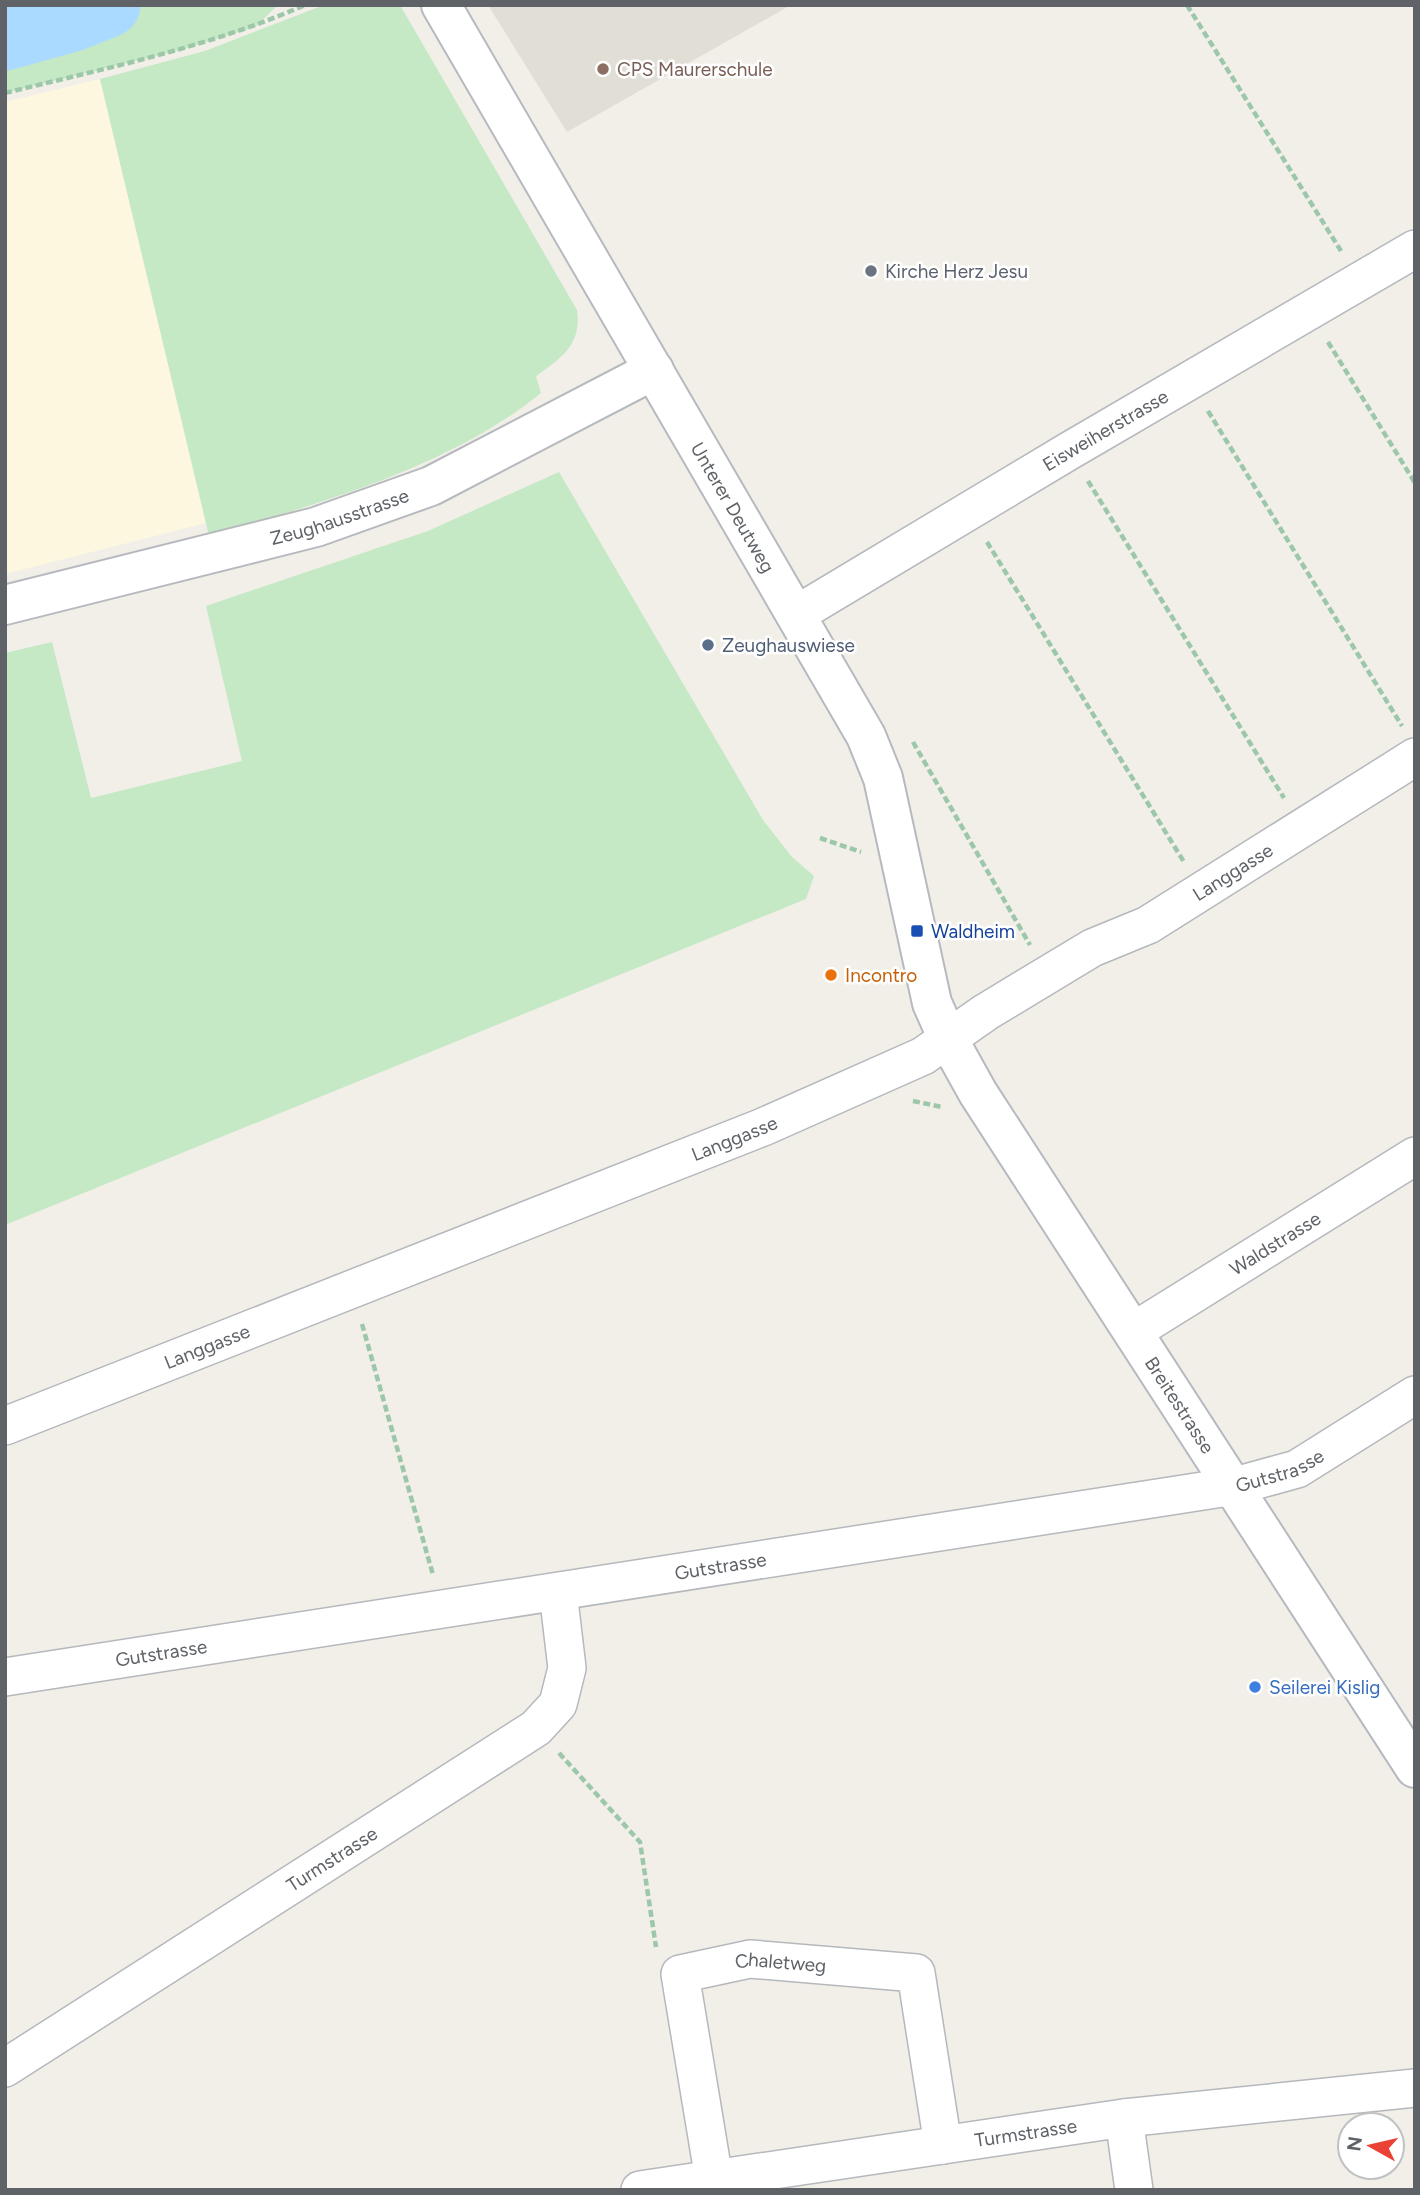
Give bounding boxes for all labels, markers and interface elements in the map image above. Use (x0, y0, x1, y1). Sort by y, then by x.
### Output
place label: CPS Maurerschule (617, 58, 773, 81)
marker: CPS Maurerschule (595, 61, 611, 77)
place label: Kirche Herz Jesu (885, 260, 1028, 283)
marker: Kirche Herz Jesu (863, 263, 879, 279)
street label: Eisweiherstrasse (1038, 384, 1172, 476)
street label: Unterer Deutweg (686, 438, 780, 577)
street label: Zeughausstrasse (268, 483, 412, 550)
place label: Zeughauswiese (722, 634, 855, 657)
marker: Zeughauswiese (700, 637, 716, 653)
street label: Langgasse (1188, 838, 1277, 906)
place label: Waldheim (931, 920, 1015, 943)
marker: Waldheim (909, 923, 925, 939)
place label: Incontro (845, 964, 917, 987)
marker: Incontro (823, 967, 839, 983)
street label: Langgasse (688, 1111, 781, 1166)
street label: Waldstrasse (1225, 1206, 1325, 1280)
street label: Langgasse (161, 1319, 253, 1374)
street label: Breitestrasse (1140, 1352, 1220, 1458)
street label: Gutstrasse (1233, 1444, 1328, 1497)
street label: Gutstrasse (673, 1547, 768, 1584)
street label: Gutstrasse (114, 1634, 209, 1671)
place label: Seilerei Kislig (1269, 1676, 1381, 1699)
marker: Seilerei Kislig (1247, 1679, 1263, 1695)
street label: Turmstrasse (282, 1821, 381, 1896)
street label: Chaletweg (733, 1947, 827, 1977)
north arrow (1336, 2111, 1406, 2181)
street label: Turmstrasse (973, 2114, 1078, 2152)
text: N (1342, 2135, 1367, 2153)

